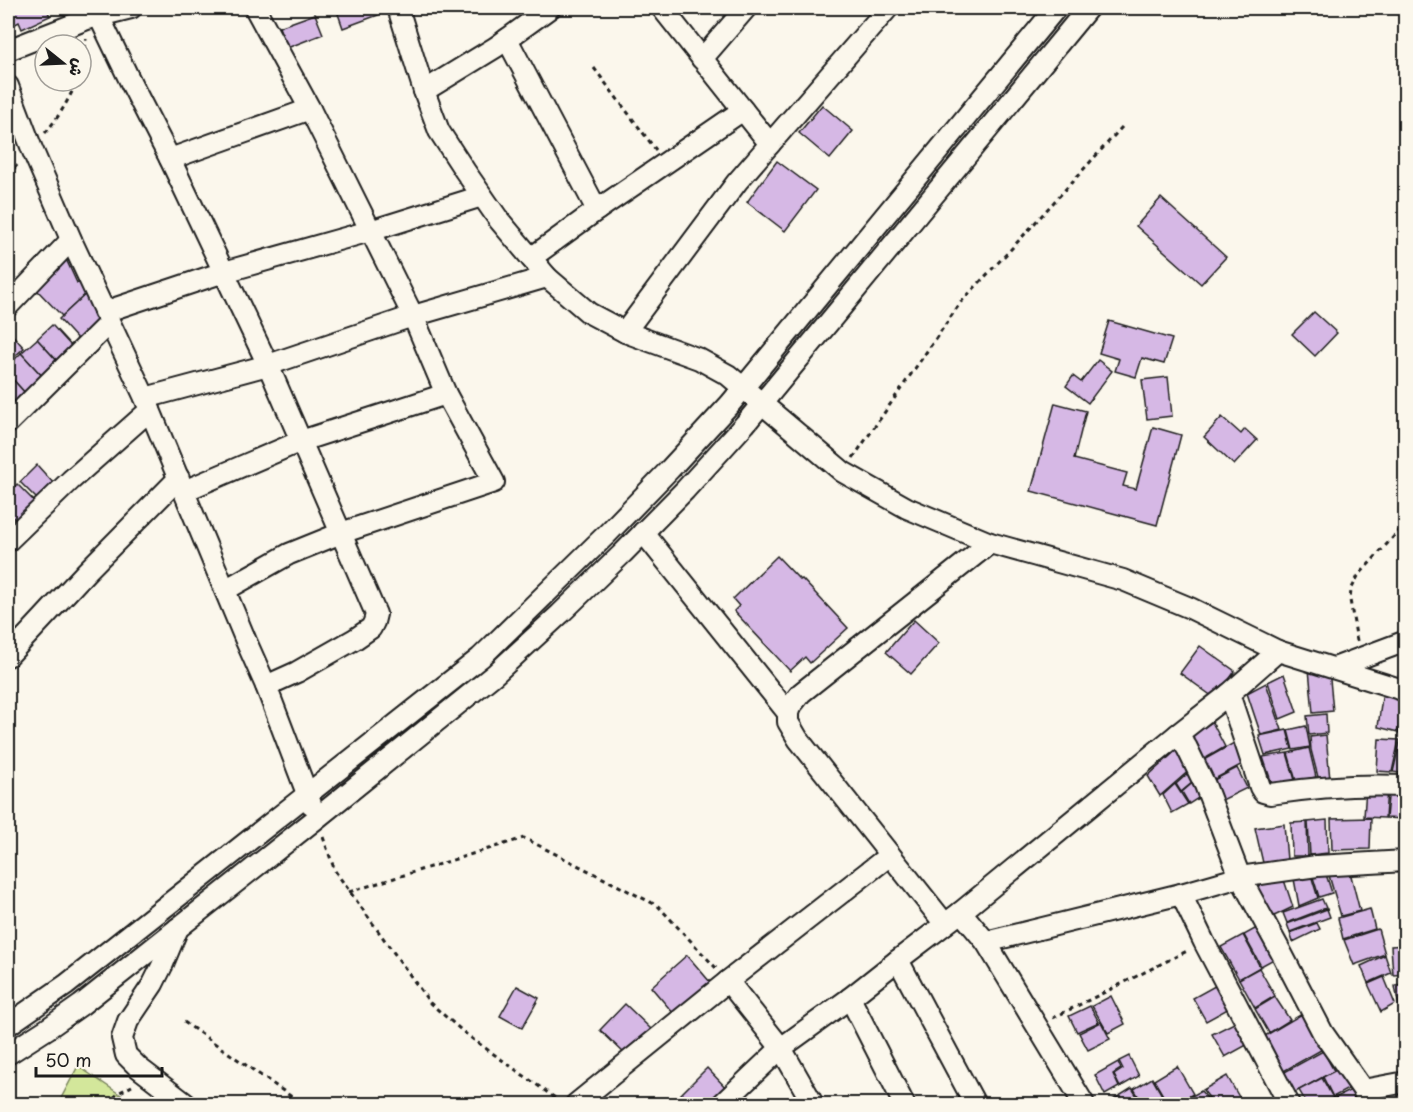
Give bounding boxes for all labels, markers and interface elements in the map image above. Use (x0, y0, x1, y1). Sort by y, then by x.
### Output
north arrow (33, 33, 93, 93)
text: ش (64, 56, 92, 80)
scale bar (36, 1040, 162, 1078)
text: 50 m (45, 1046, 92, 1073)

